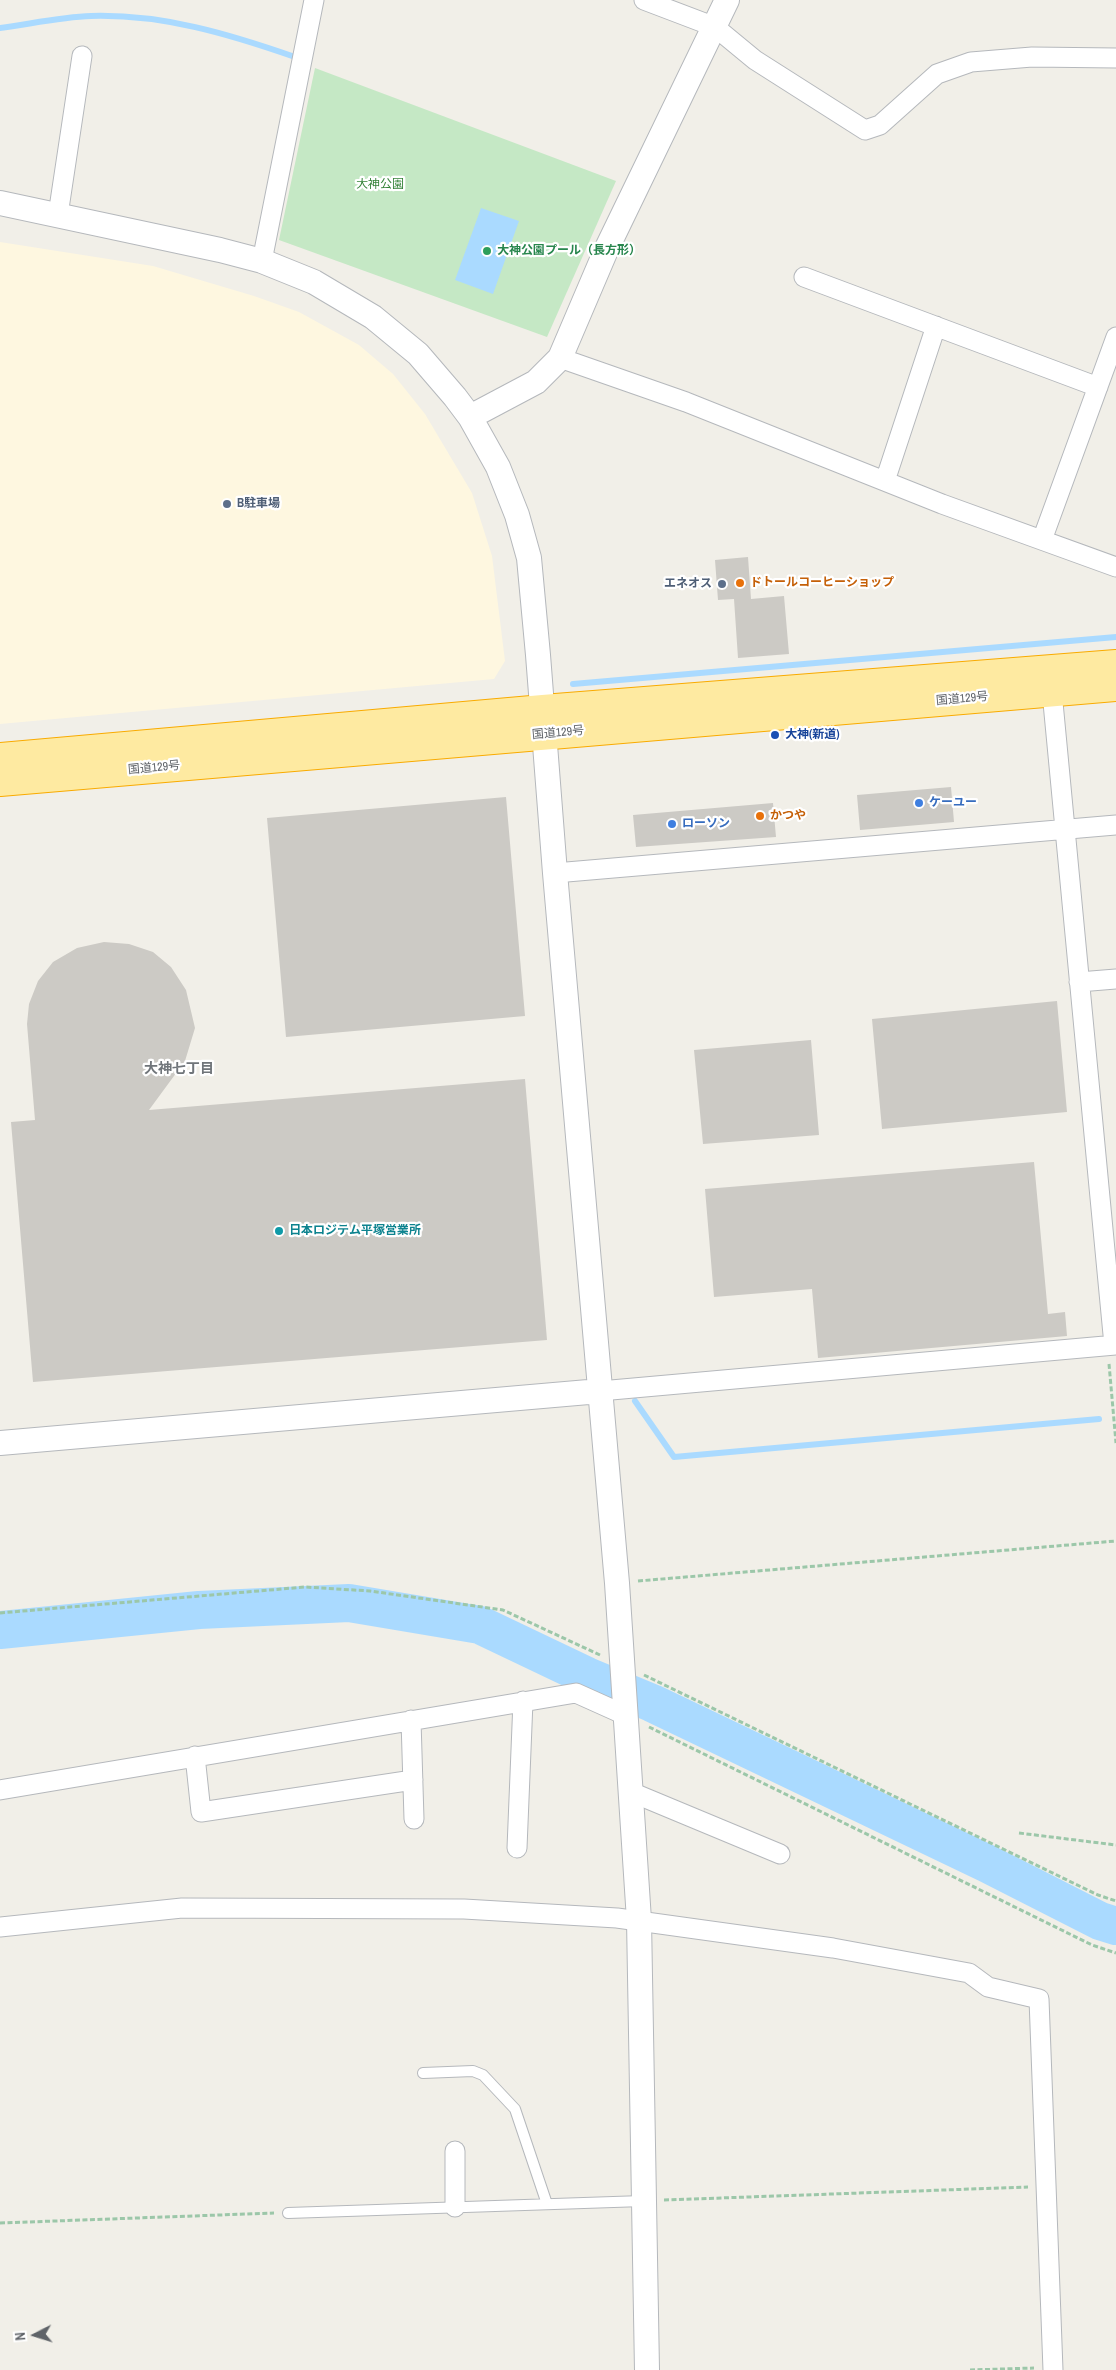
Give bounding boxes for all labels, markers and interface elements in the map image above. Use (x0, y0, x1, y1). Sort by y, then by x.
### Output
park label: 大神公園 (356, 178, 404, 192)
place label: 大神公園プール（長方形） (497, 244, 641, 258)
marker: 大神公園プール（長方形） (481, 245, 493, 257)
place label: B駐車場 (237, 497, 280, 511)
marker: B駐車場 (221, 498, 233, 510)
place label: ドトールコーヒーショップ (750, 576, 894, 590)
place label: エネオス (664, 577, 712, 591)
marker: ドトールコーヒーショップ (734, 577, 746, 589)
marker: エネオス (716, 578, 728, 590)
street label: 国道129号 (935, 690, 989, 708)
street label: 国道129号 (531, 724, 585, 742)
place label: 大神(新道) (785, 728, 840, 742)
marker: 大神(新道) (769, 729, 781, 741)
street label: 国道129号 (127, 759, 181, 777)
place label: ケーユー (929, 796, 977, 810)
marker: ケーユー (913, 797, 925, 809)
place label: かつや (770, 809, 806, 823)
marker: かつや (754, 810, 766, 822)
place label: ローソン (682, 817, 730, 831)
marker: ローソン (666, 818, 678, 830)
district label: 大神七丁目 (144, 1061, 214, 1077)
place label: 日本ロジテム平塚営業所 (289, 1224, 421, 1238)
marker: 日本ロジテム平塚営業所 (273, 1225, 285, 1237)
north arrow (10, 2310, 60, 2360)
text: N (11, 2331, 29, 2341)

